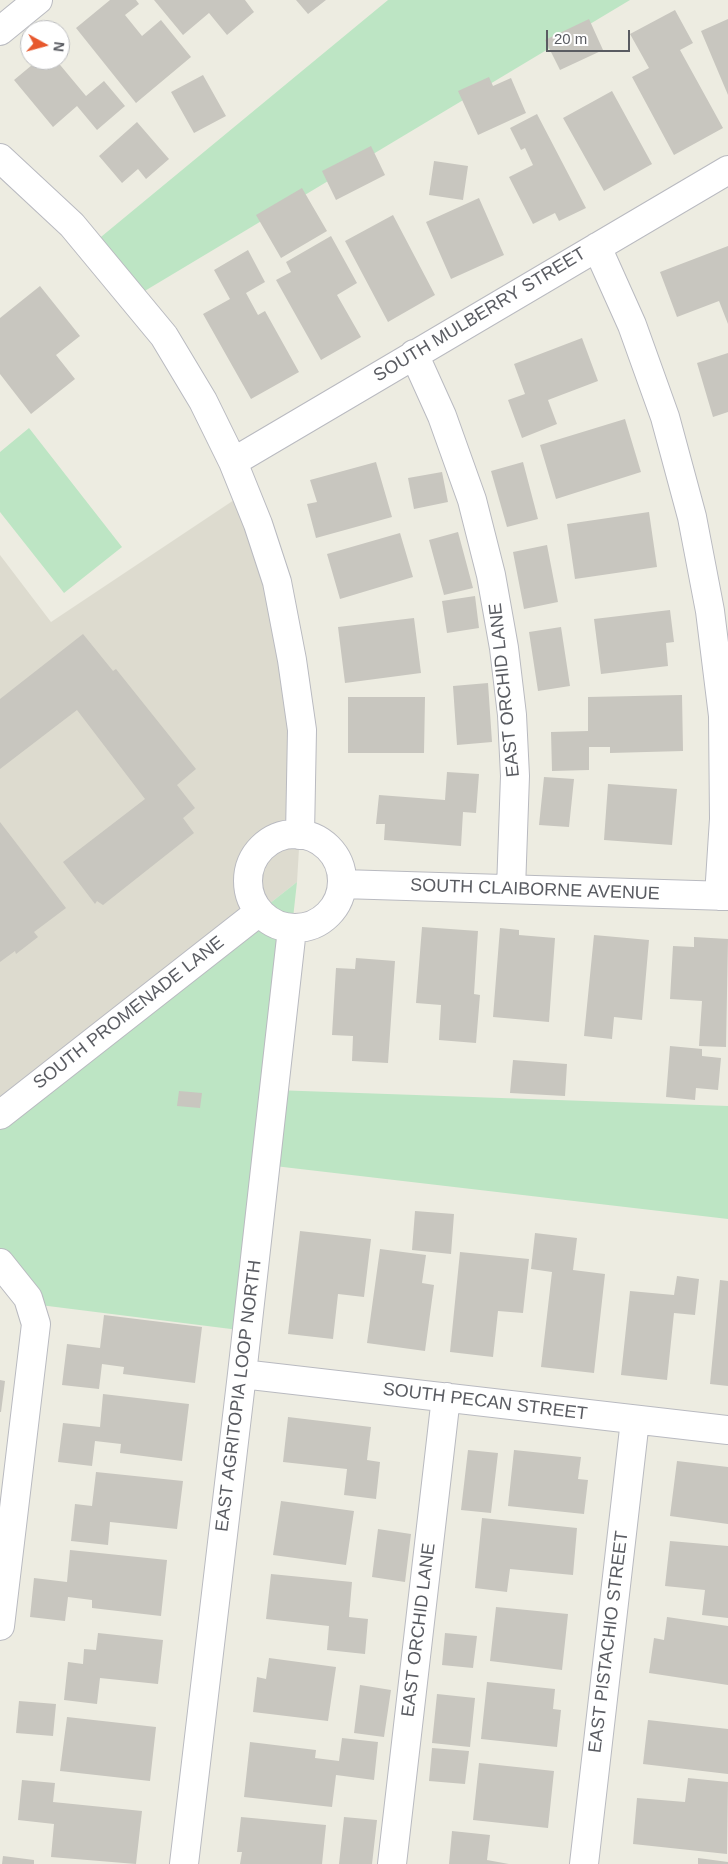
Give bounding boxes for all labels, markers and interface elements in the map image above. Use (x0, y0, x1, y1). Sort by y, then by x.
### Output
north arrow (20, 20, 70, 70)
scale bar (548, 20, 632, 52)
text: 20 m (554, 30, 587, 47)
text: N (50, 41, 67, 53)
street label: SOUTH MULBERRY STREET (370, 243, 590, 387)
street label: EAST ORCHID LANE (485, 602, 525, 778)
street label: SOUTH CLAIBORNE AVENUE (410, 875, 660, 905)
street label: SOUTH PROMENADE LANE (29, 932, 229, 1094)
street label: EAST AGRITOPIA LOOP NORTH (212, 1259, 266, 1533)
street label: SOUTH PECAN STREET (381, 1379, 589, 1425)
street label: EAST PISTACHIO STREET (585, 1530, 633, 1754)
street label: EAST ORCHID LANE (398, 1542, 440, 1718)

